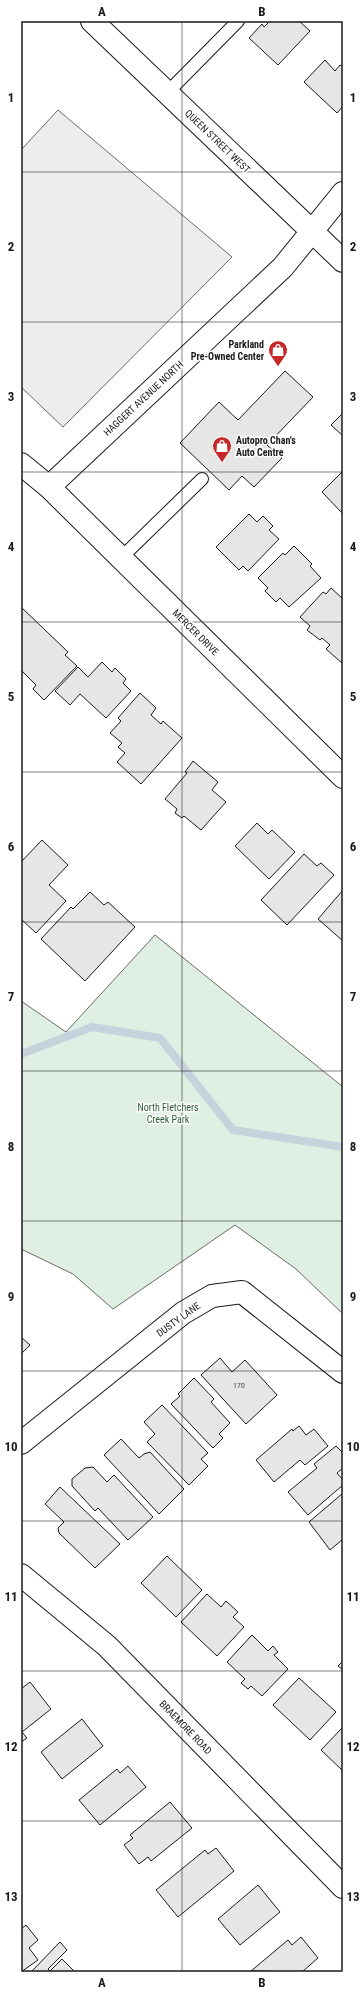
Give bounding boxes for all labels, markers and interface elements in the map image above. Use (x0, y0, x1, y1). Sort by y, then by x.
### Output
text: A (98, 4, 106, 19)
text: B (258, 4, 266, 19)
text: 1 (8, 90, 14, 105)
text: 1 (350, 90, 356, 105)
street label: QUEEN STREET WEST (183, 108, 252, 175)
text: 2 (8, 239, 15, 254)
text: 2 (350, 239, 357, 254)
place label: Parkland Pre-Owned Center (191, 339, 265, 362)
shop icon: Parkland Pre-Owned Center (267, 339, 289, 367)
street label: HAGGERT AVENUE NORTH (101, 359, 185, 438)
text: 3 (8, 389, 14, 404)
text: 3 (350, 389, 356, 404)
shop icon: Autopro Chan's Auto Centre (211, 435, 233, 463)
place label: Autopro Chan's Auto Centre (236, 435, 296, 458)
text: 4 (8, 539, 15, 554)
text: 4 (350, 539, 357, 554)
street label: MERCER DRIVE (170, 607, 221, 658)
text: 5 (8, 689, 15, 704)
text: 5 (350, 689, 357, 704)
text: 6 (8, 839, 15, 854)
text: 6 (350, 839, 357, 854)
text: 7 (8, 989, 15, 1004)
text: 7 (350, 989, 357, 1004)
park label: North Fletchers Creek Park (137, 1102, 199, 1125)
text: 8 (8, 1139, 14, 1154)
text: 8 (350, 1139, 356, 1154)
text: 9 (8, 1289, 14, 1304)
text: 9 (350, 1289, 356, 1304)
street label: DUSTY LANE (154, 1300, 202, 1339)
house number: 170 (233, 1381, 245, 1390)
text: 10 (4, 1439, 18, 1454)
text: 10 (346, 1439, 360, 1454)
text: 11 (4, 1589, 18, 1604)
text: 11 (346, 1589, 360, 1604)
street label: BRAEMORE ROAD (157, 1698, 214, 1757)
text: 12 (4, 1739, 18, 1754)
text: 12 (346, 1739, 360, 1754)
text: 13 (4, 1889, 18, 1904)
text: 13 (346, 1889, 360, 1904)
text: A (98, 1975, 106, 1990)
text: B (258, 1975, 266, 1990)

